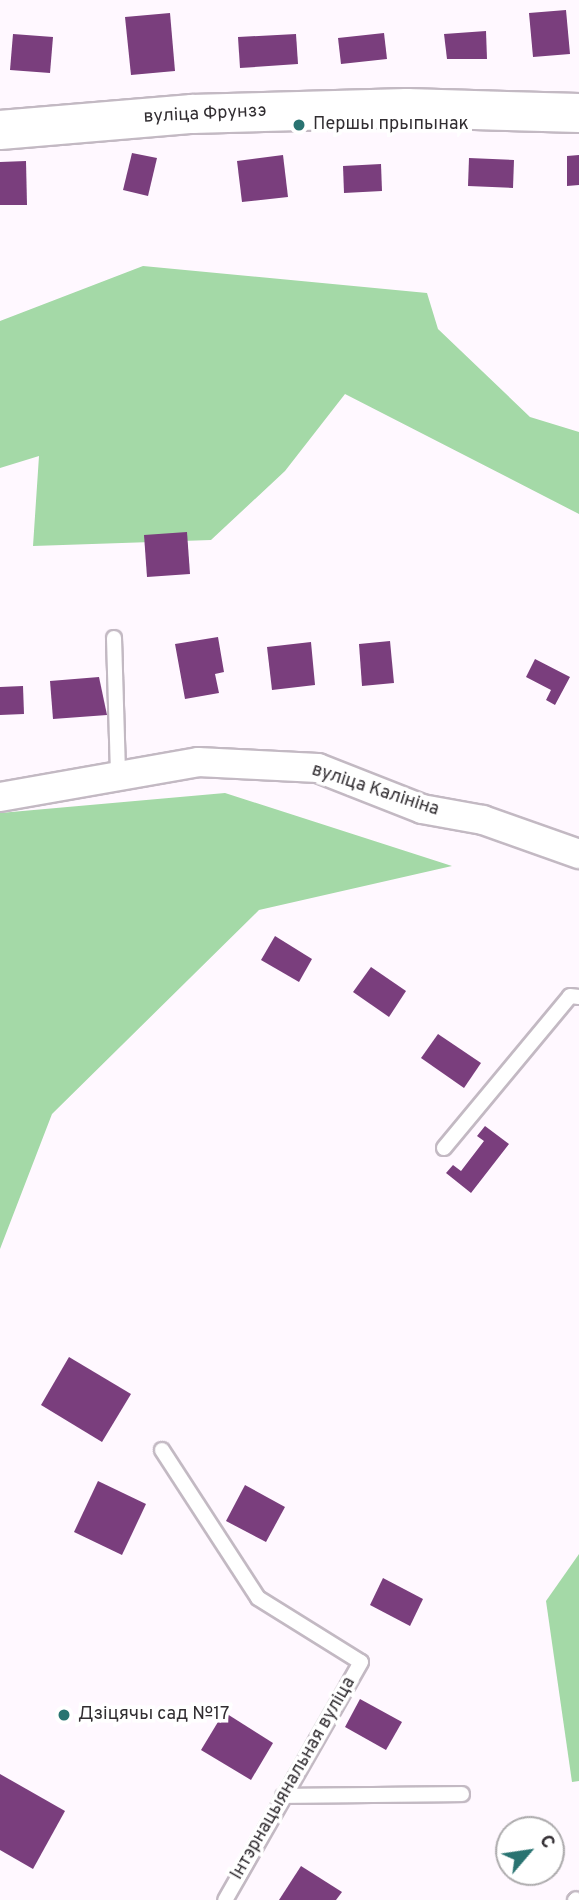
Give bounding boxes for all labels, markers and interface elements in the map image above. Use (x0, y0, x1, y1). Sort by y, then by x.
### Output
street label: вуліца Фрунзэ (143, 101, 267, 129)
place label: Першы прыпынак (313, 114, 469, 136)
marker: Першы прыпынак (291, 117, 307, 133)
street label: вуліца Калініна (309, 760, 441, 822)
street label: Інтэрнацыянальная вуліца (227, 1674, 361, 1884)
place label: Дзіцячы сад №17 (78, 1704, 229, 1726)
marker: Дзіцячы сад №17 (56, 1707, 72, 1723)
north arrow (495, 1816, 565, 1886)
text: С (533, 1831, 560, 1853)

